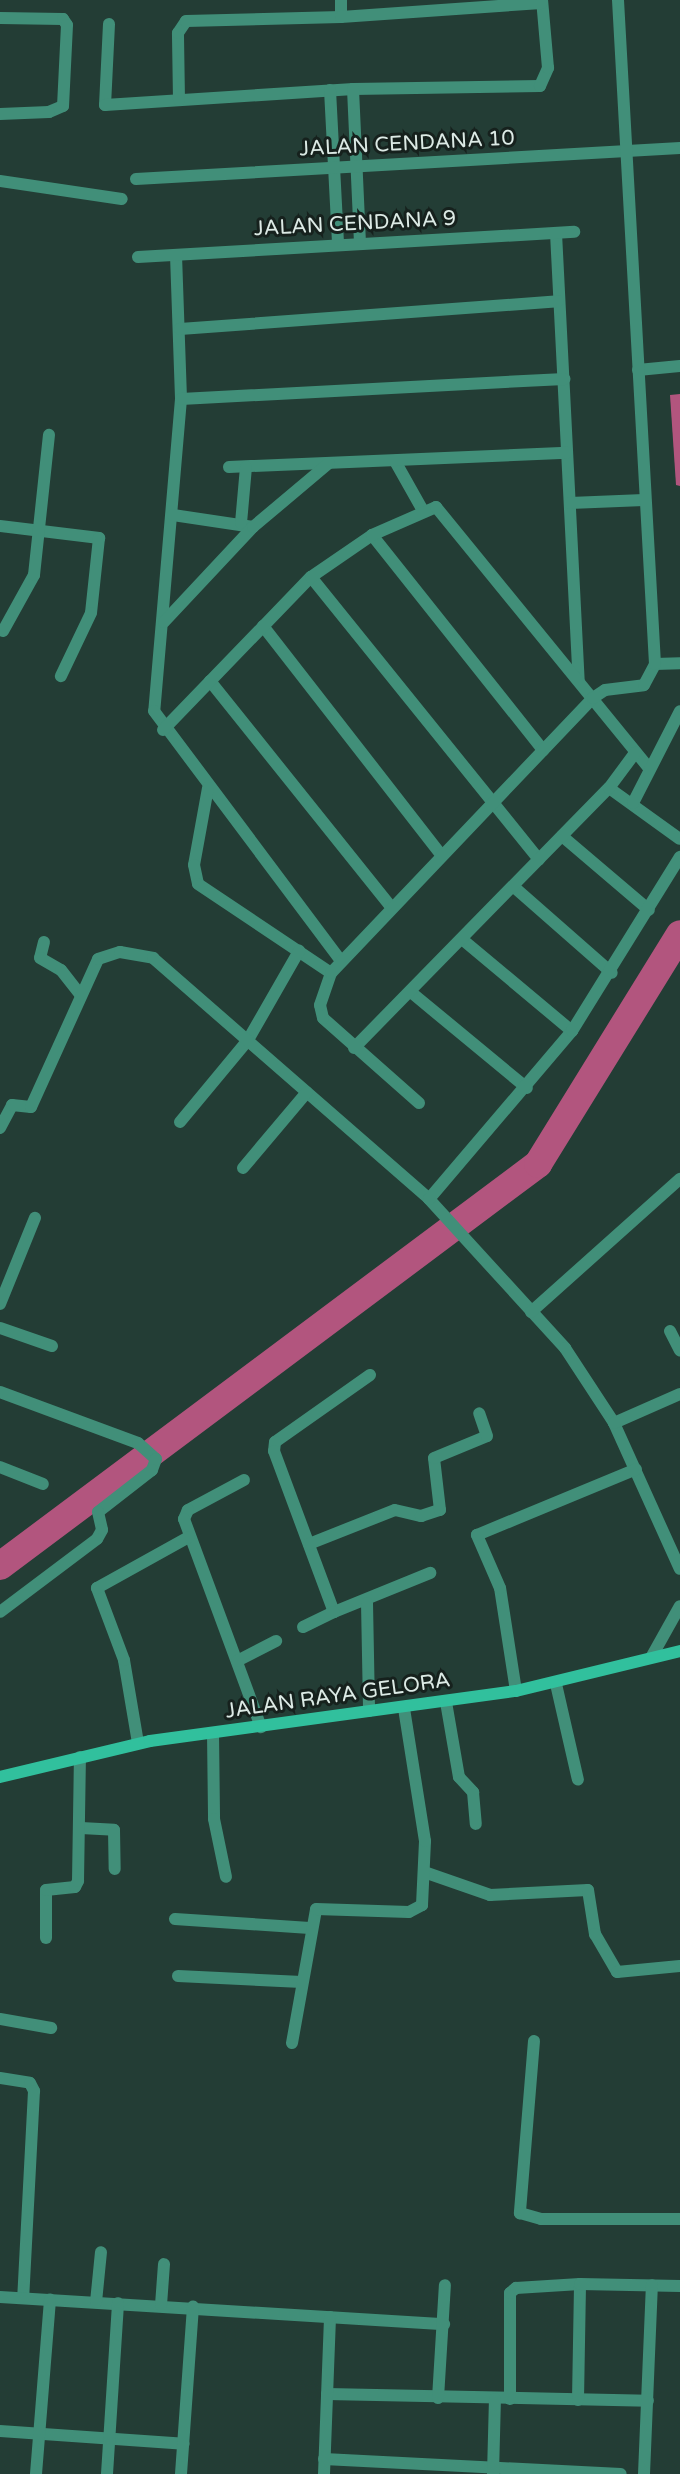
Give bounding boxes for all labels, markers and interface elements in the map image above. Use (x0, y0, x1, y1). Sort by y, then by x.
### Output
street label: JALAN CENDANA 10 (299, 126, 515, 162)
street label: JALAN CENDANA 9 (253, 206, 457, 242)
street label: JALAN RAYA GELORA (224, 1668, 452, 1724)

